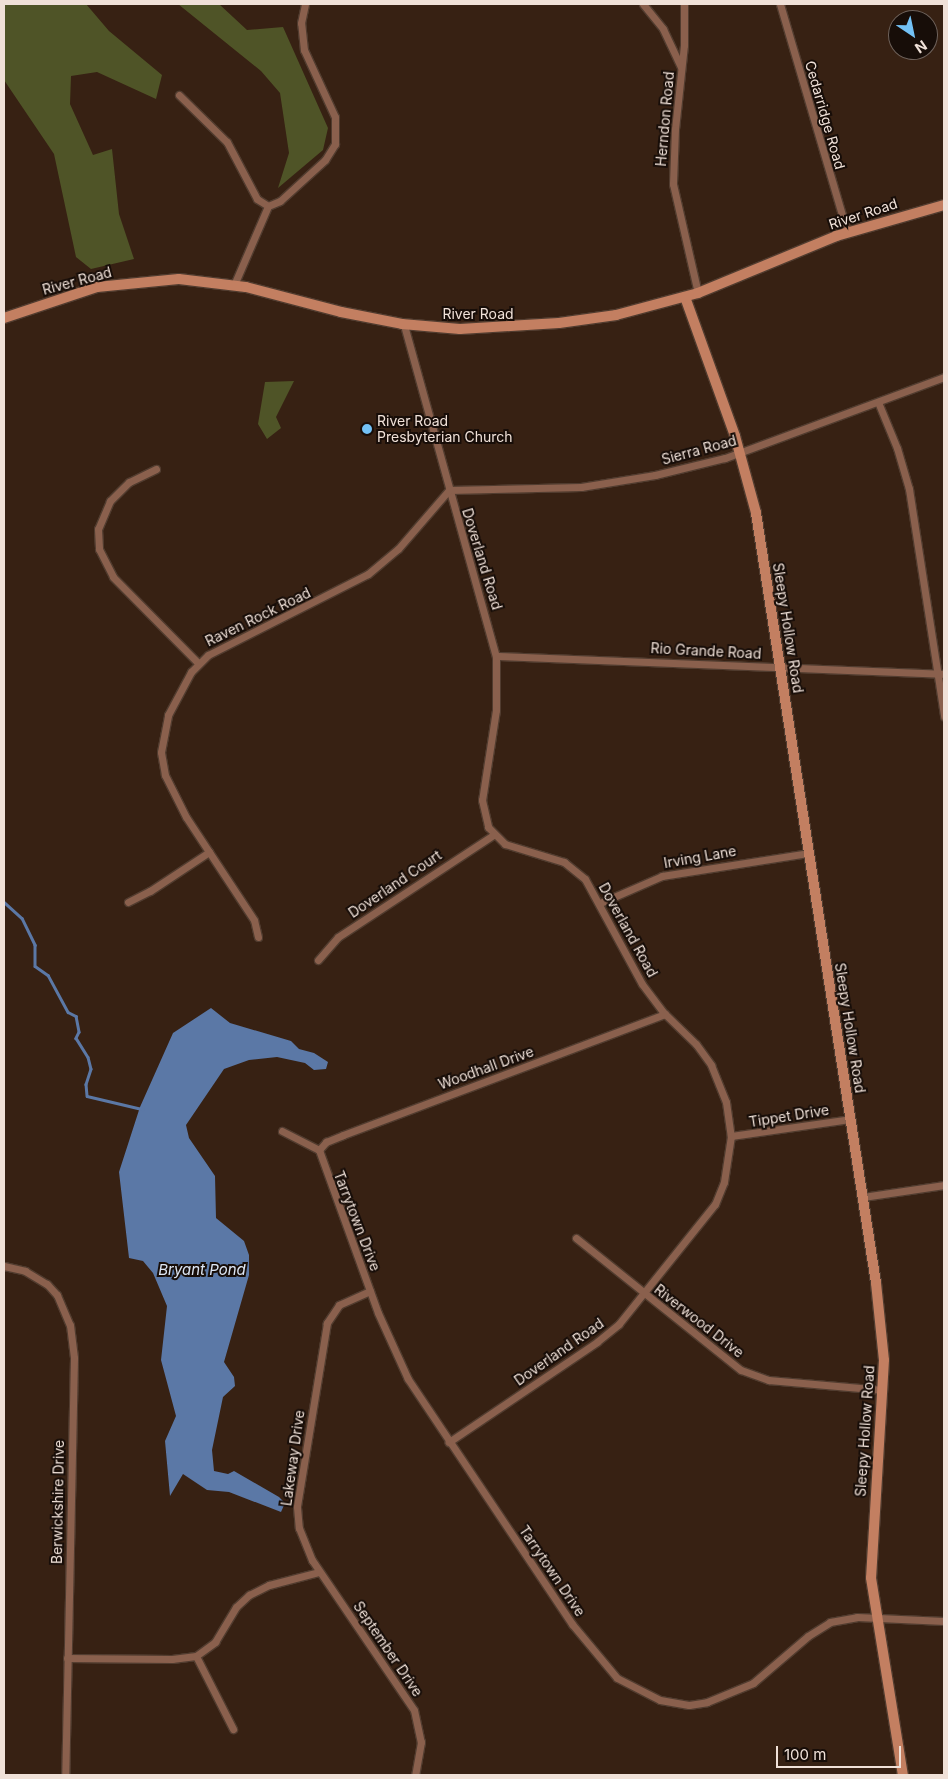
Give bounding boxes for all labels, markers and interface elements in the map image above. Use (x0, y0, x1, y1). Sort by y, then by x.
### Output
north arrow (888, 10, 938, 60)
text: N (912, 37, 930, 57)
street label: Cedarridge Road (801, 59, 849, 171)
street label: Herndon Road (652, 71, 678, 167)
street label: River Road (827, 195, 899, 233)
street label: River Road (40, 264, 114, 298)
street label: River Road (442, 306, 514, 322)
place label: River Road Presbyterian Church (377, 413, 513, 446)
marker: River Road Presbyterian Church (361, 423, 373, 435)
street label: Sierra Road (660, 432, 738, 468)
street label: Doverland Road (459, 506, 505, 612)
street label: Sleepy Hollow Road (769, 562, 807, 694)
street label: Raven Rock Road (203, 584, 313, 650)
street label: Rio Grande Road (650, 640, 762, 662)
street label: Irving Lane (662, 842, 738, 872)
street label: Doverland Court (345, 847, 445, 921)
street label: Doverland Road (595, 880, 661, 980)
street label: Sleepy Hollow Road (831, 962, 869, 1094)
street label: Woodhall Drive (436, 1043, 536, 1093)
street label: Tippet Drive (748, 1101, 830, 1131)
street label: Tarrytown Drive (330, 1169, 384, 1273)
water label: Bryant Pond (158, 1261, 246, 1279)
street label: Riverwood Drive (651, 1281, 747, 1361)
street label: Doverland Road (511, 1315, 607, 1389)
street label: Sleepy Hollow Road (852, 1365, 878, 1497)
street label: Lakeway Drive (278, 1409, 308, 1507)
street label: Berwickshire Drive (49, 1440, 67, 1564)
street label: Tarrytown Drive (515, 1522, 589, 1620)
street label: September Drive (350, 1598, 426, 1700)
scale bar (778, 1736, 903, 1768)
text: 100 m (784, 1745, 826, 1764)

